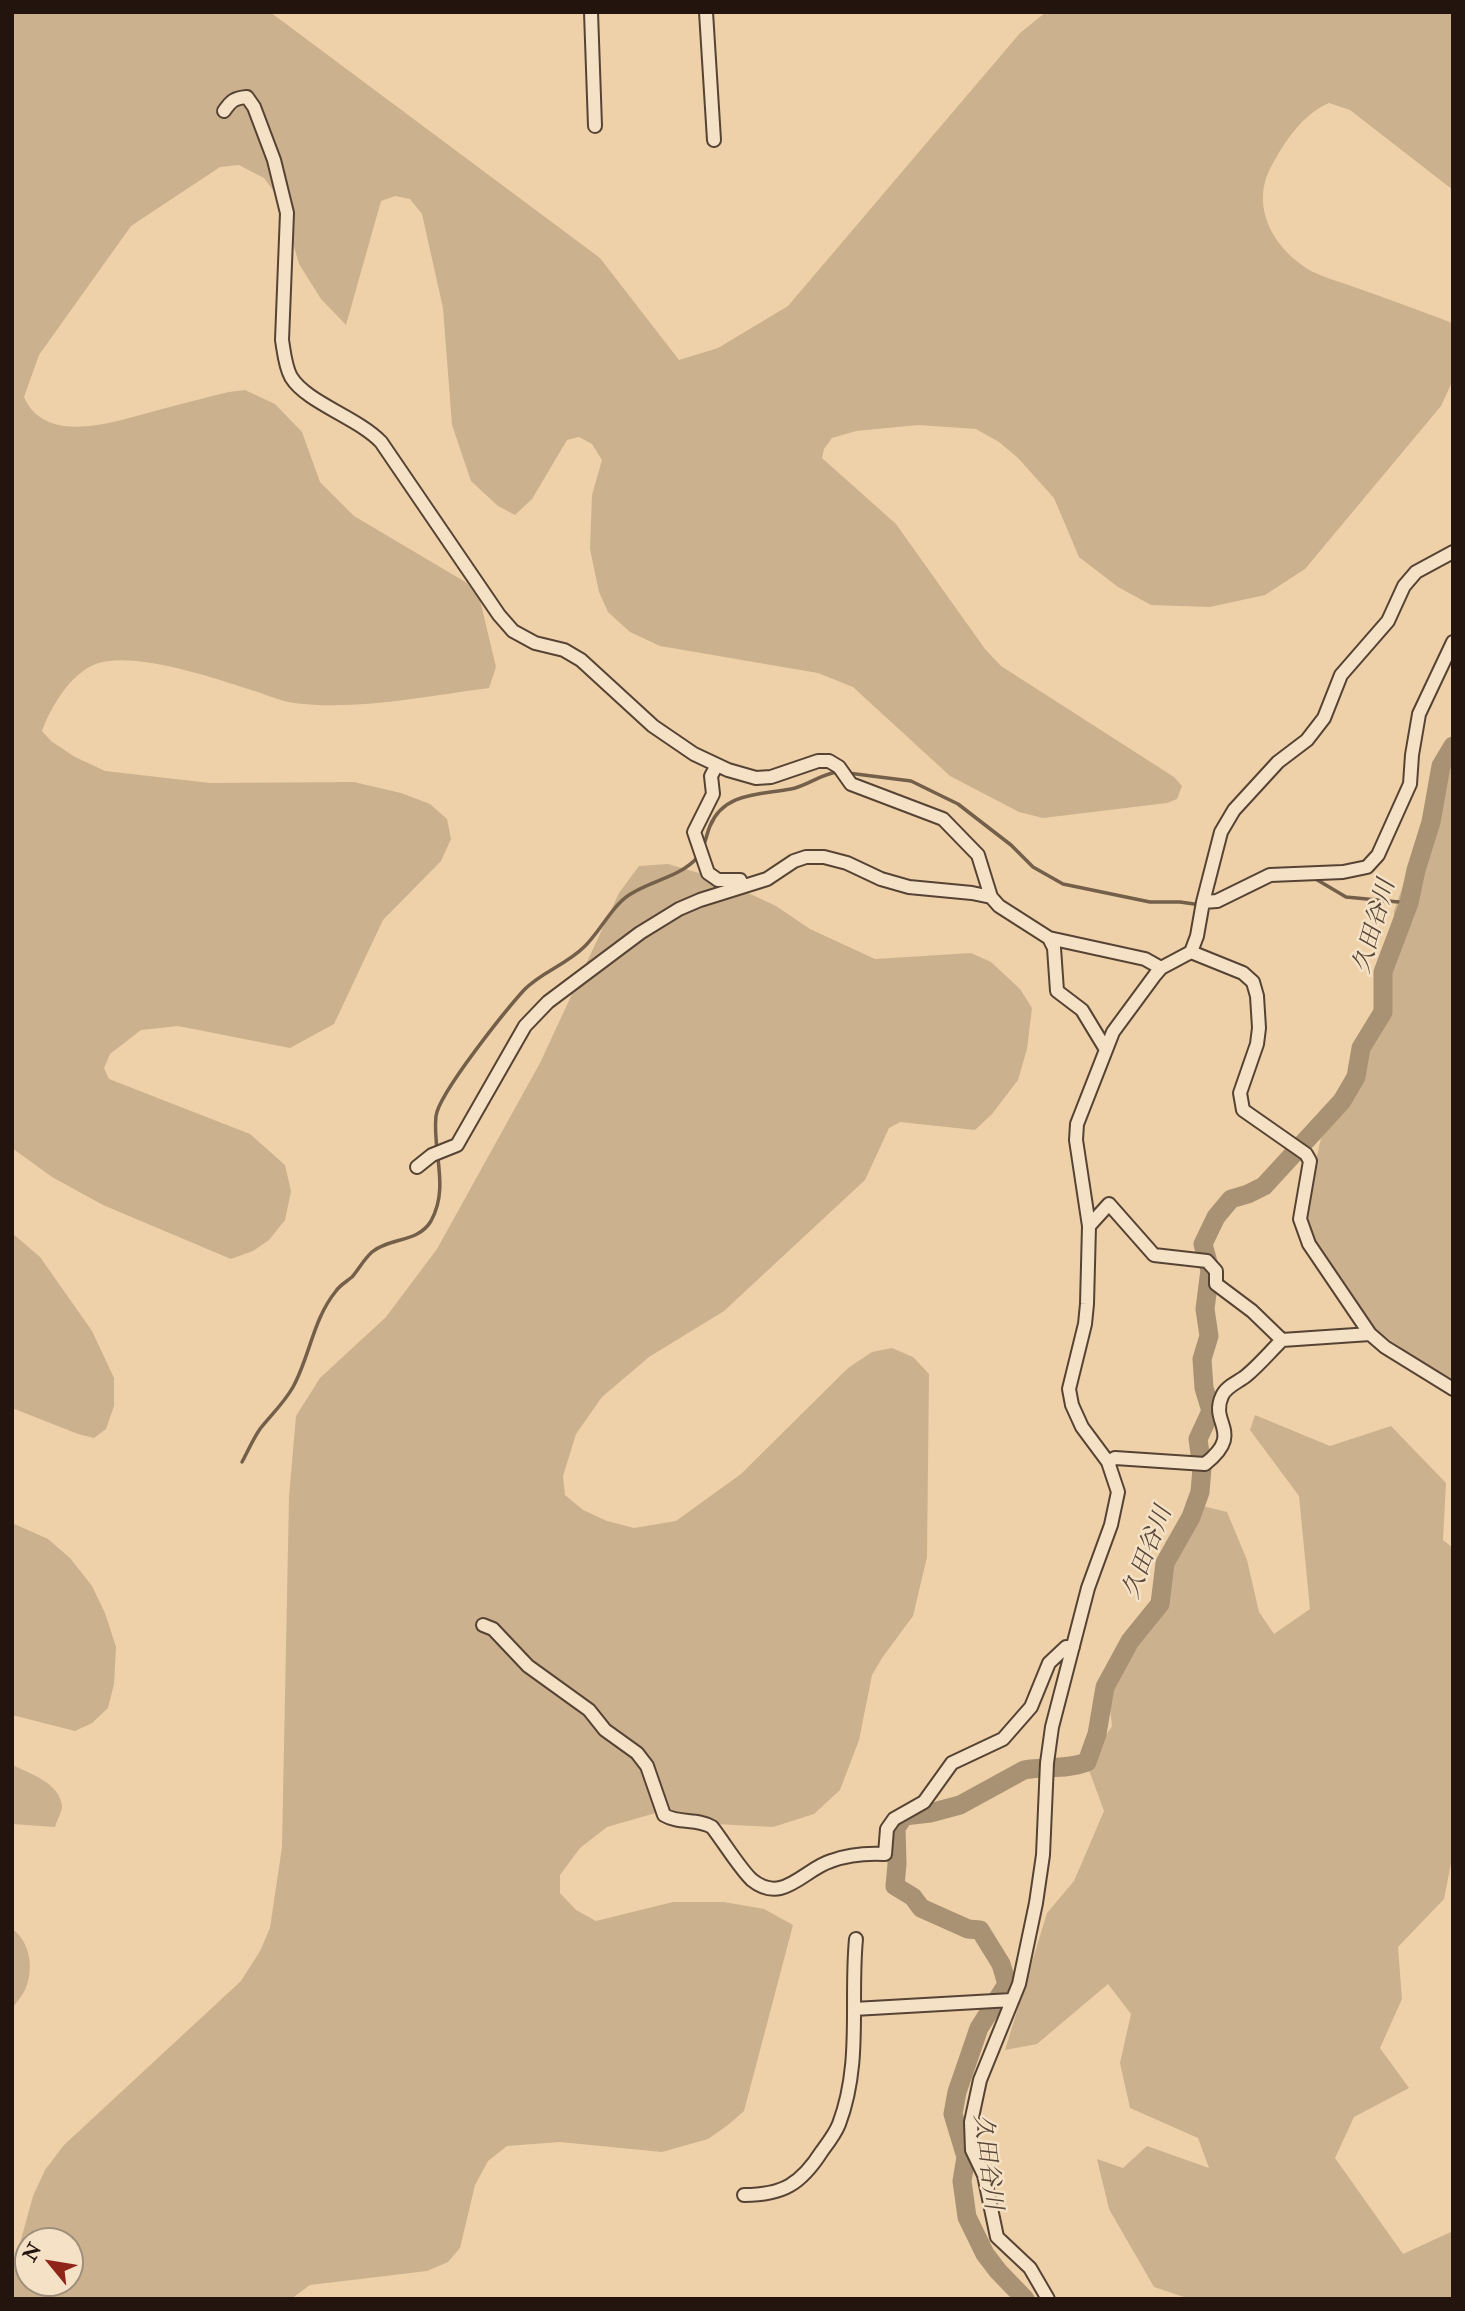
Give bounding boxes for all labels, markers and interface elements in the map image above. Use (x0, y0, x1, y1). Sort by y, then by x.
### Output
water label: 久田谷川 (1349, 877, 1403, 977)
water label: 久田谷川 (1118, 1503, 1180, 1603)
water label: 久田谷川 (966, 2113, 1006, 2211)
north arrow (14, 2227, 84, 2297)
text: N (18, 2239, 47, 2266)

